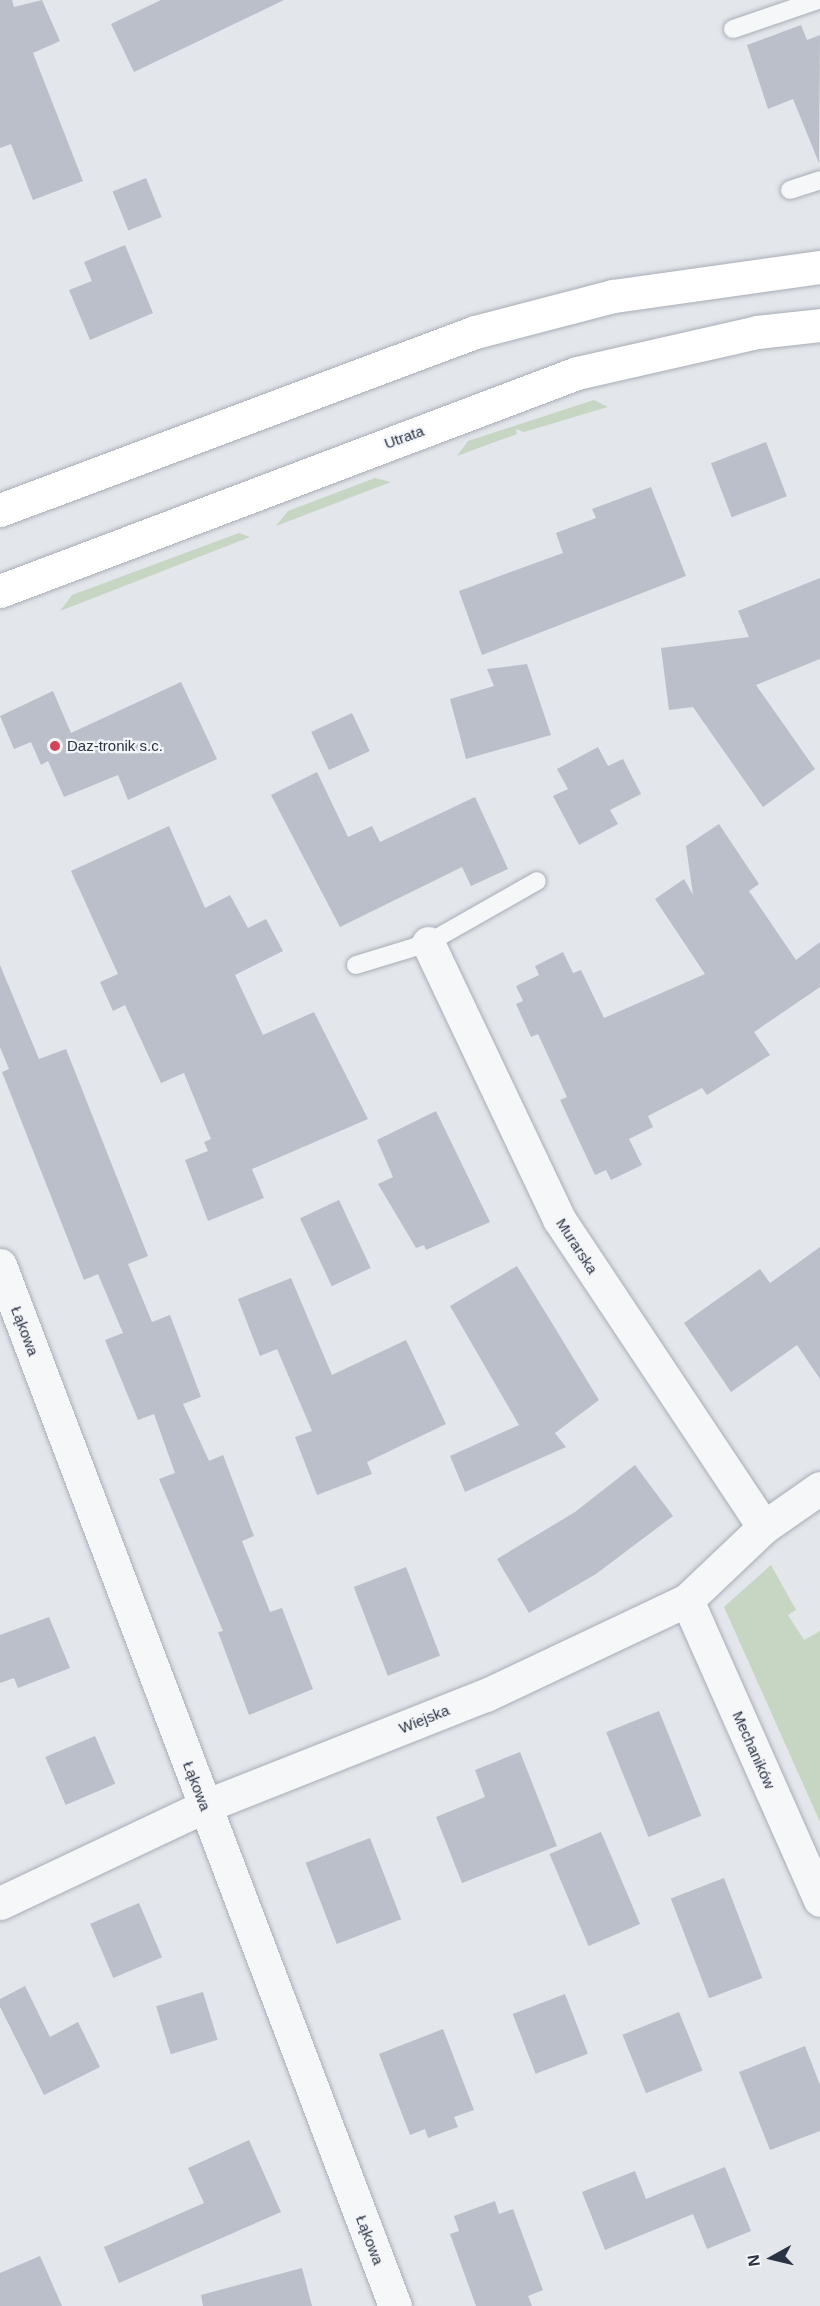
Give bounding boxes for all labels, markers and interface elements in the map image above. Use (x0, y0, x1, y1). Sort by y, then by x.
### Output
street label: Utrata (382, 422, 426, 452)
place label: Daz-tronik s.c. (67, 737, 163, 755)
marker: Daz-tronik s.c. (48, 739, 62, 753)
street label: Murarska (552, 1215, 602, 1277)
street label: Łąkowa (7, 1304, 43, 1358)
street label: Wiejska (396, 1701, 452, 1737)
street label: Mechaników (729, 1708, 779, 1792)
street label: Łąkowa (179, 1759, 215, 1813)
street label: Łąkowa (352, 2213, 388, 2267)
north arrow (742, 2228, 802, 2288)
text: N (744, 2254, 763, 2267)

